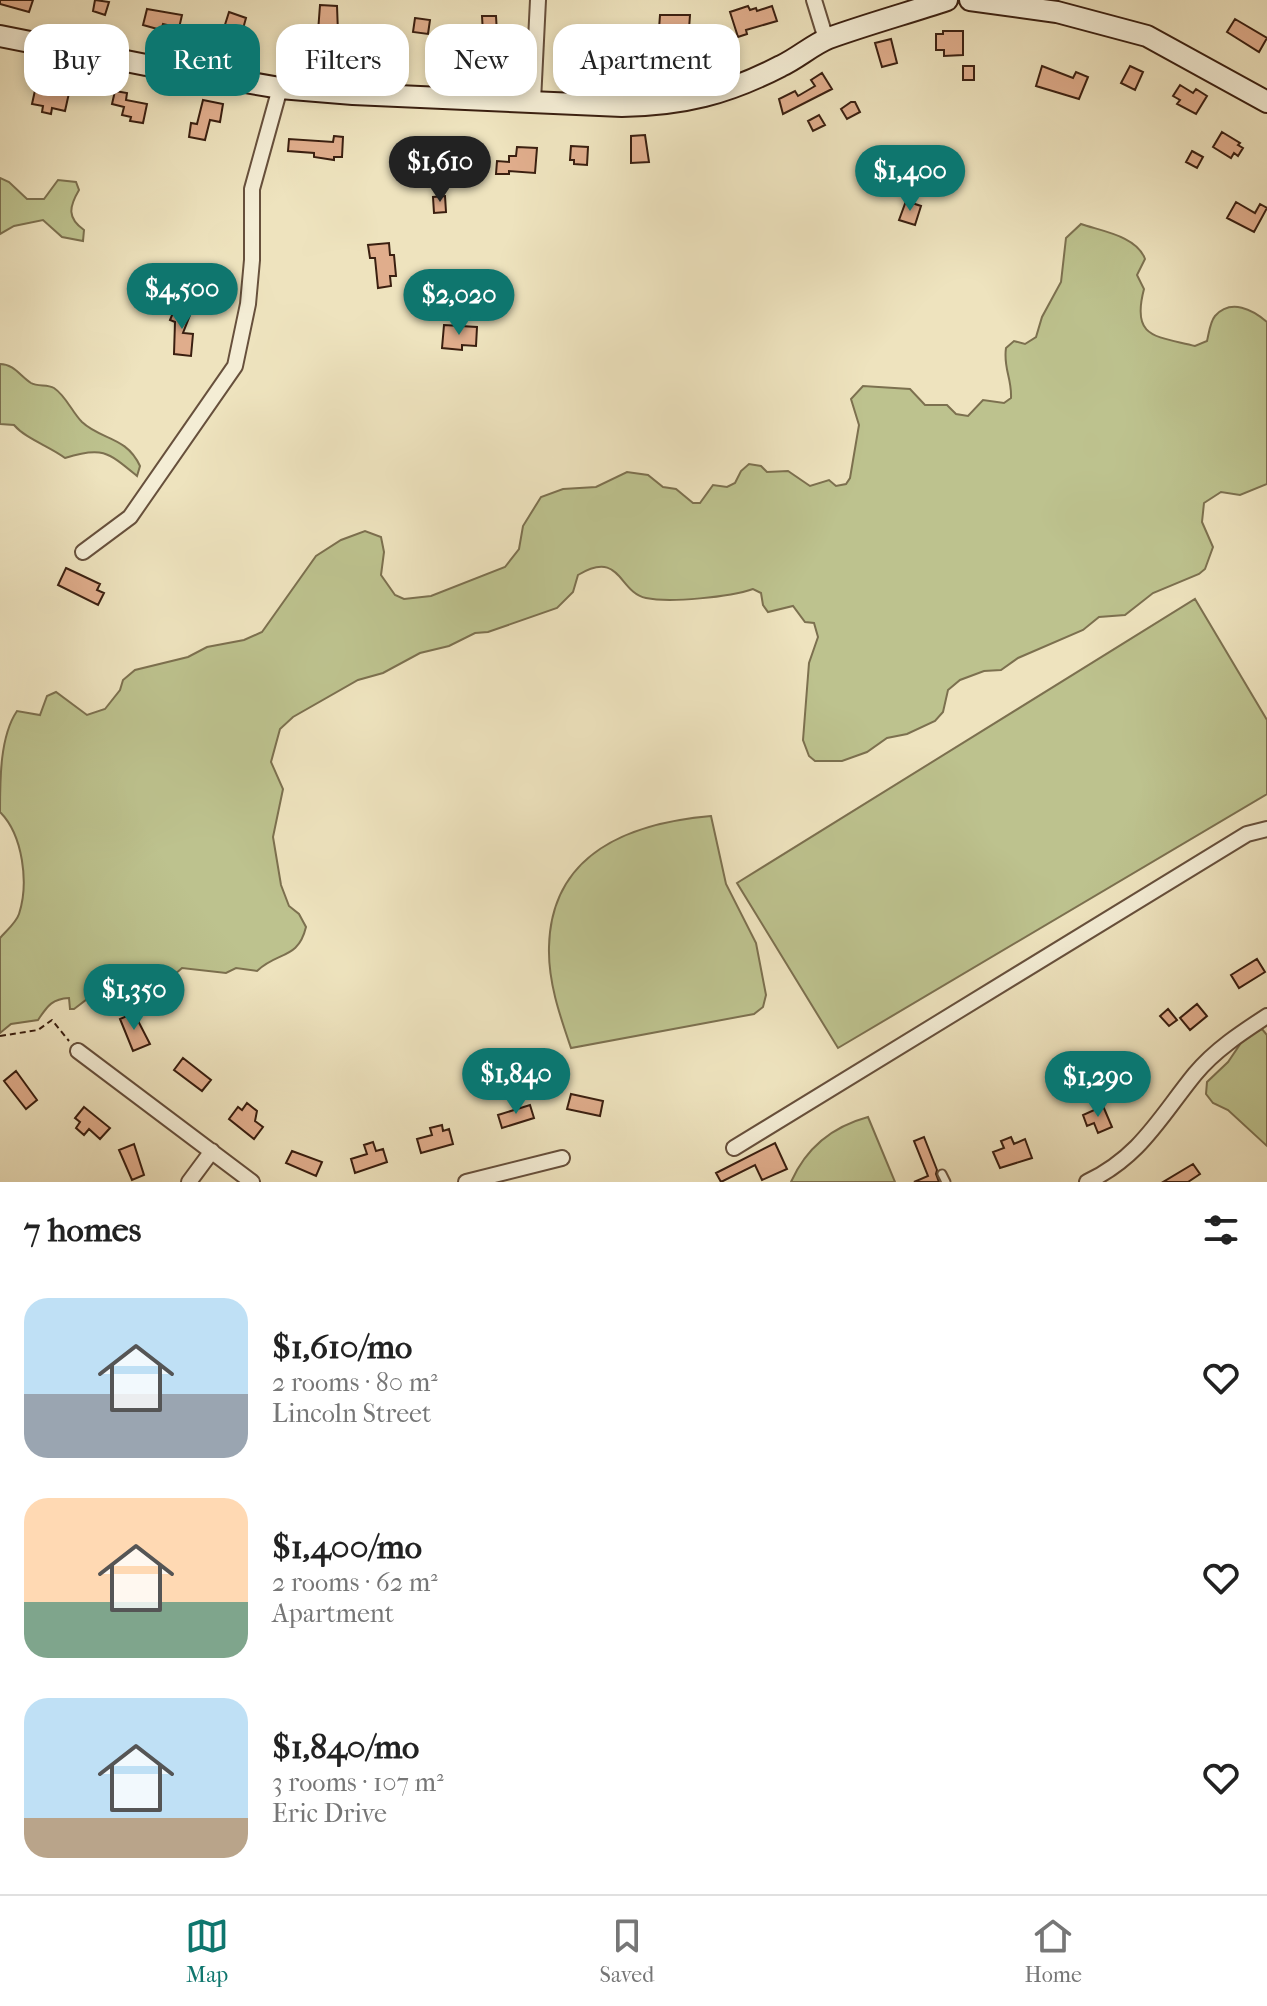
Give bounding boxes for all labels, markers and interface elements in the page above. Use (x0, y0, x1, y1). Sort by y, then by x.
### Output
chip: Buy (24, 24, 129, 96)
chip: Rent (145, 24, 260, 96)
chip: Filters (276, 24, 409, 96)
chip: New (425, 24, 537, 96)
chip: Apartment (553, 24, 740, 96)
pin: $1,610 (375, 136, 505, 204)
pin: $1,400 (845, 145, 975, 213)
text: $1,610 (407, 146, 473, 177)
text: $1,400 (873, 155, 947, 186)
pin: $4,500 (117, 263, 247, 331)
pin: $2,020 (394, 269, 524, 337)
text: $4,500 (145, 273, 219, 304)
text: $2,020 (421, 279, 497, 310)
pin: $1,350 (69, 964, 199, 1032)
text: $1,350 (102, 974, 167, 1005)
pin: $1,840 (451, 1048, 581, 1116)
pin: $1,290 (1033, 1051, 1163, 1119)
text: $1,840 (480, 1058, 552, 1089)
text: $1,290 (1063, 1061, 1133, 1092)
icon: filters (1199, 1208, 1243, 1252)
text: 7 homes (24, 1210, 141, 1250)
text: $1,610/mo (272, 1327, 412, 1367)
icon: home (88, 1330, 184, 1426)
icon: heart (1199, 1356, 1243, 1400)
text: 2 rooms · 80 m² (272, 1367, 438, 1398)
text: Lincoln Street (272, 1398, 431, 1429)
text: $1,400/mo (272, 1527, 422, 1567)
icon: home (88, 1530, 184, 1626)
icon: heart (1199, 1556, 1243, 1600)
text: 2 rooms · 62 m² (272, 1567, 438, 1598)
text: Apartment (272, 1598, 394, 1629)
text: $1,840/mo (272, 1727, 419, 1767)
icon: home (88, 1730, 184, 1826)
icon: heart (1199, 1756, 1243, 1800)
text: 3 rooms · 107 m² (272, 1767, 444, 1798)
text: Eric Drive (272, 1798, 387, 1829)
tab: Map (185, 1914, 229, 1988)
tab: Saved (600, 1914, 654, 1988)
tab: Home (1025, 1914, 1082, 1988)

